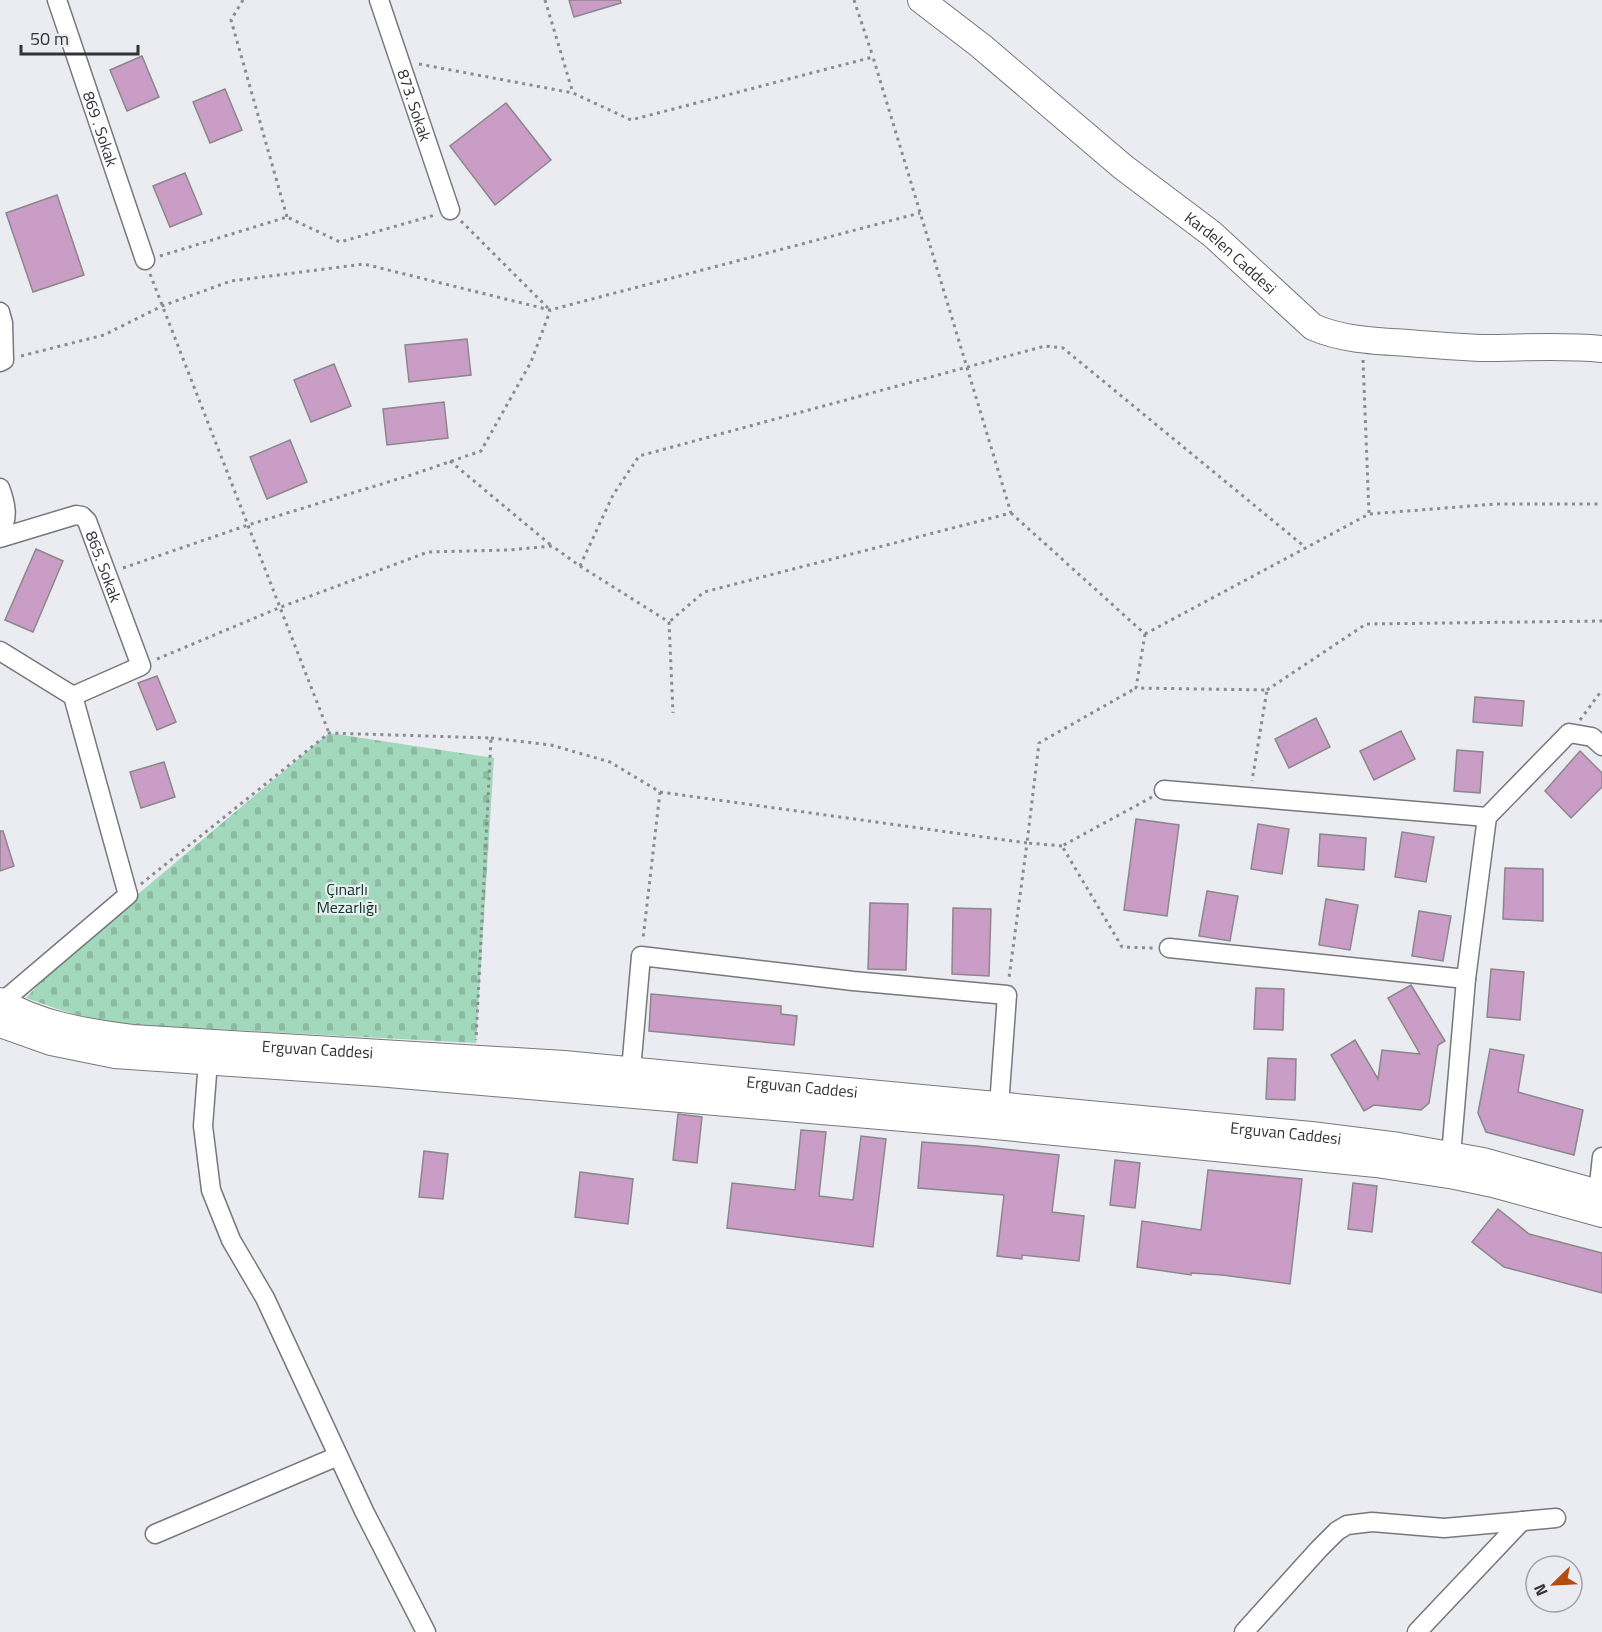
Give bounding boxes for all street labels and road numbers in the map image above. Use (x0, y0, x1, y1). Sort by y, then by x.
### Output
street label: 873. Sokak (391, 66, 438, 145)
street label: 869 . Sokak (77, 88, 125, 170)
street label: Kardelen Caddesi (1180, 206, 1282, 300)
street label: 865. Sokak (80, 527, 128, 606)
street label: Erguvan Caddesi (261, 1034, 374, 1064)
street label: Erguvan Caddesi (745, 1069, 859, 1104)
street label: Erguvan Caddesi (1229, 1115, 1343, 1151)

